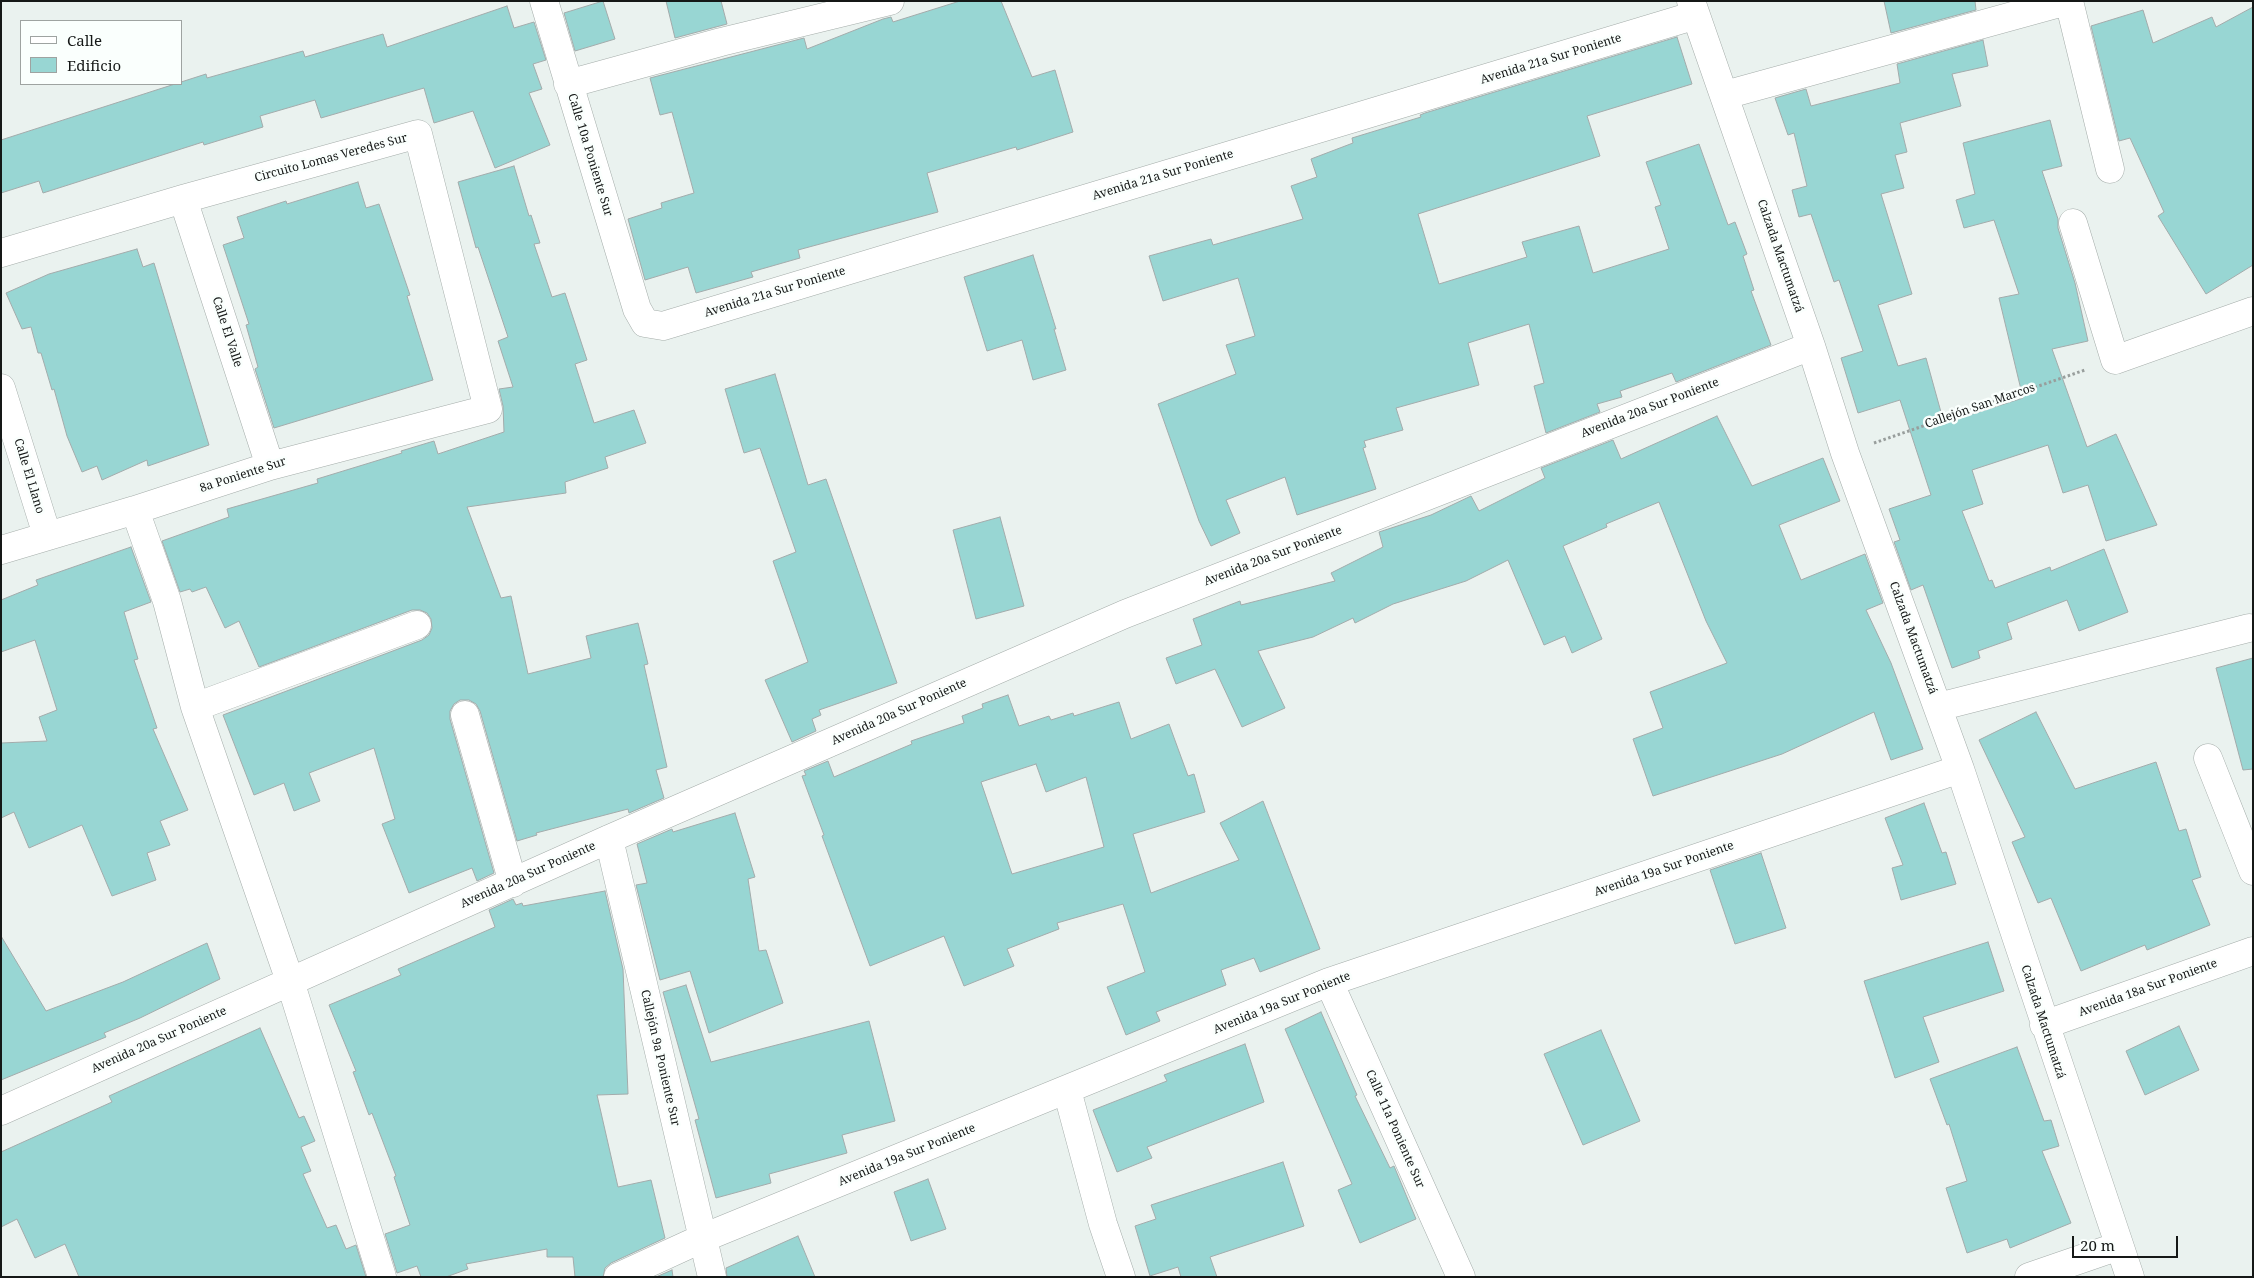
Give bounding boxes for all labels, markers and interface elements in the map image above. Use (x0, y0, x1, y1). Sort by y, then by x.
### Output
legend (20, 20, 182, 85)
text: Calle (67, 30, 102, 50)
street label: Avenida 21a Sur Poniente (1479, 31, 1623, 87)
text: Edificio (67, 55, 121, 75)
street label: Calle 10a Poniente Sur (564, 92, 616, 218)
street label: Circuito Lomas Veredes Sur (253, 131, 409, 185)
street label: Avenida 21a Sur Poniente (1091, 147, 1235, 203)
street label: Calzada Mactumatzá (1754, 197, 1806, 315)
street label: Avenida 21a Sur Poniente (703, 264, 847, 320)
street label: Calle El Valle (209, 295, 245, 369)
street label: Avenida 20a Sur Poniente (1579, 375, 1721, 441)
street label: Callejón San Marcos (1923, 380, 2037, 432)
street label: Calle El Llano (11, 437, 47, 515)
street label: 8a Poniente Sur (198, 454, 288, 496)
street label: Avenida 20a Sur Poniente (1202, 523, 1344, 589)
street label: Calzada Mactumatzá (1886, 580, 1940, 696)
street label: Avenida 20a Sur Poniente (829, 676, 969, 748)
street label: Avenida 19a Sur Poniente (1592, 838, 1736, 900)
street label: Avenida 20a Sur Poniente (458, 839, 598, 911)
street label: Avenida 18a Sur Poniente (2077, 956, 2219, 1020)
street label: Calzada Mactumatzá (2018, 963, 2068, 1081)
street label: Avenida 19a Sur Poniente (1211, 969, 1353, 1037)
street label: Callejón 9a Poniente Sur (637, 988, 683, 1128)
street label: Avenida 20a Sur Poniente (89, 1004, 229, 1076)
street label: Calle 11a Poniente Sur (1362, 1068, 1428, 1190)
street label: Avenida 19a Sur Poniente (836, 1121, 978, 1189)
scale bar (2074, 1226, 2180, 1258)
text: 20 m (2080, 1235, 2115, 1255)

